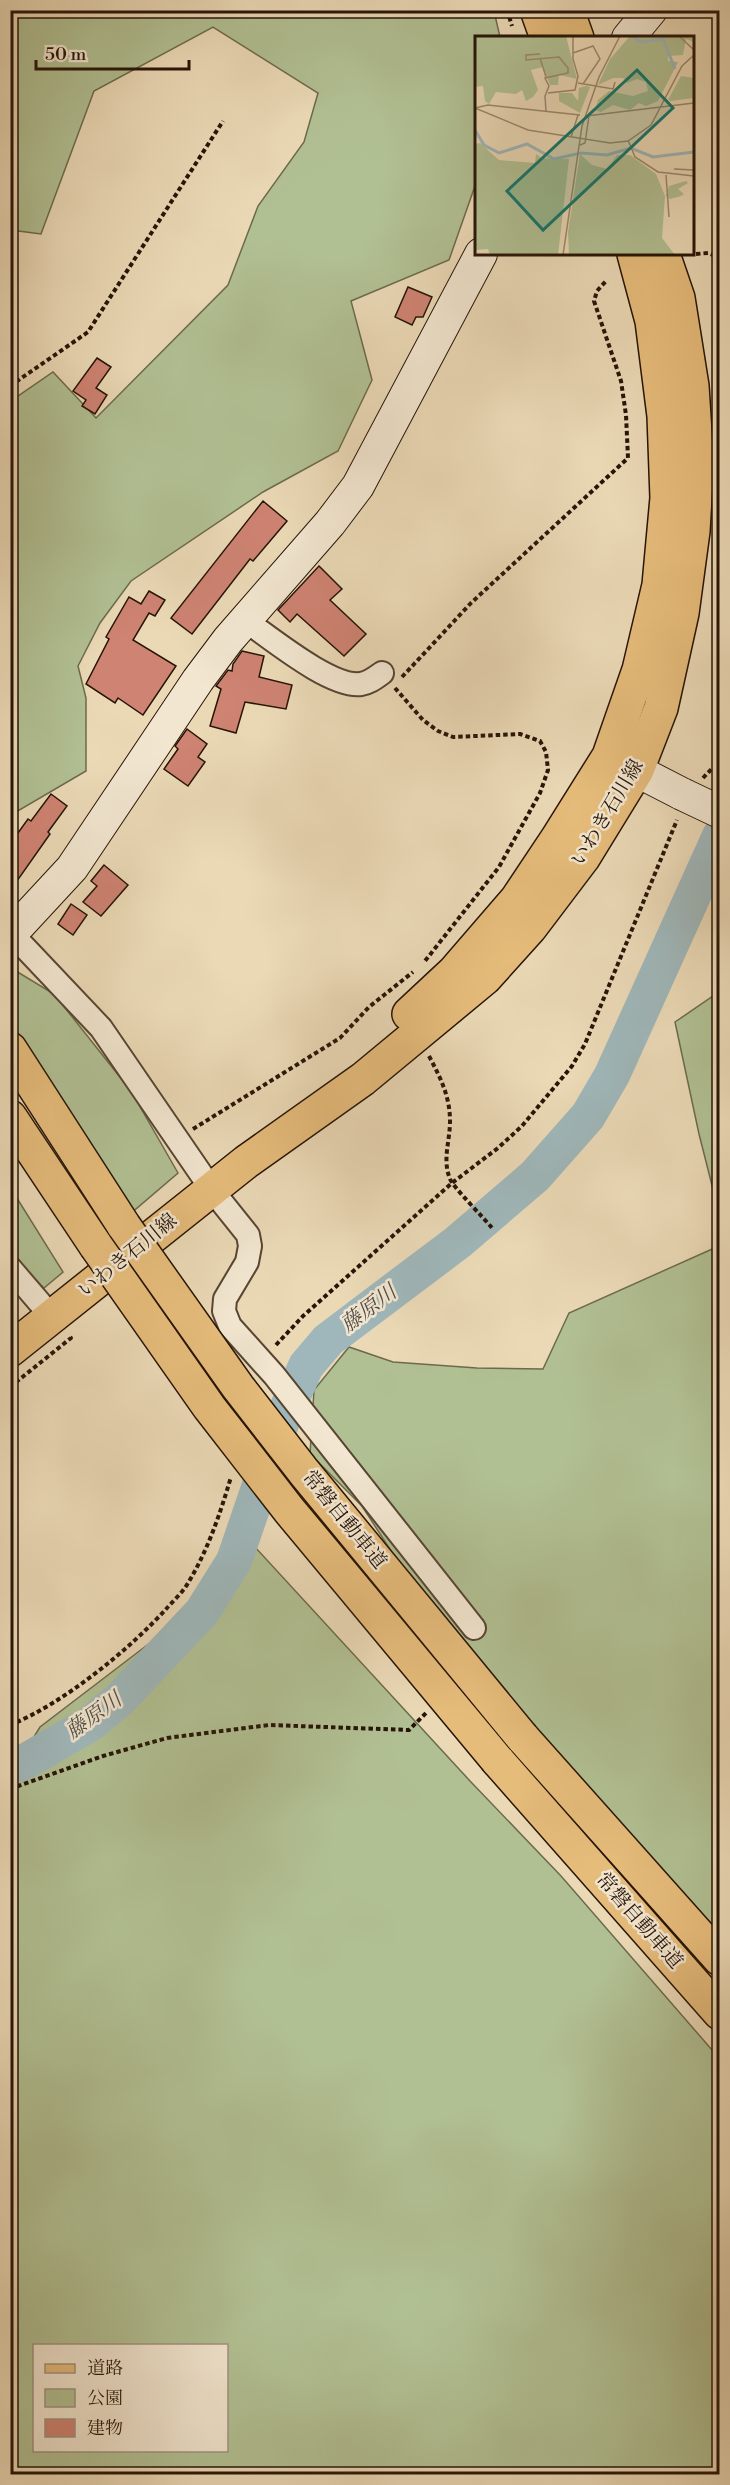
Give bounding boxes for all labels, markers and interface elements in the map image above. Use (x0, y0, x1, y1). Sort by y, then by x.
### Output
scale bar (36, 33, 189, 71)
inset map (475, 36, 694, 255)
text: 50 m (45, 43, 87, 66)
street label: いわき石川線 (566, 755, 650, 871)
street label: いわき石川線 (74, 1209, 182, 1303)
water label: 藤原川 (336, 1278, 404, 1338)
street label: 常磐自動車道 (297, 1466, 391, 1574)
water label: 藤原川 (61, 1686, 129, 1745)
street label: 常磐自動車道 (590, 1868, 688, 1974)
legend (33, 2344, 228, 2452)
text: 道路 (87, 2357, 123, 2380)
text: 公園 (87, 2387, 123, 2410)
text: 建物 (87, 2417, 123, 2440)

